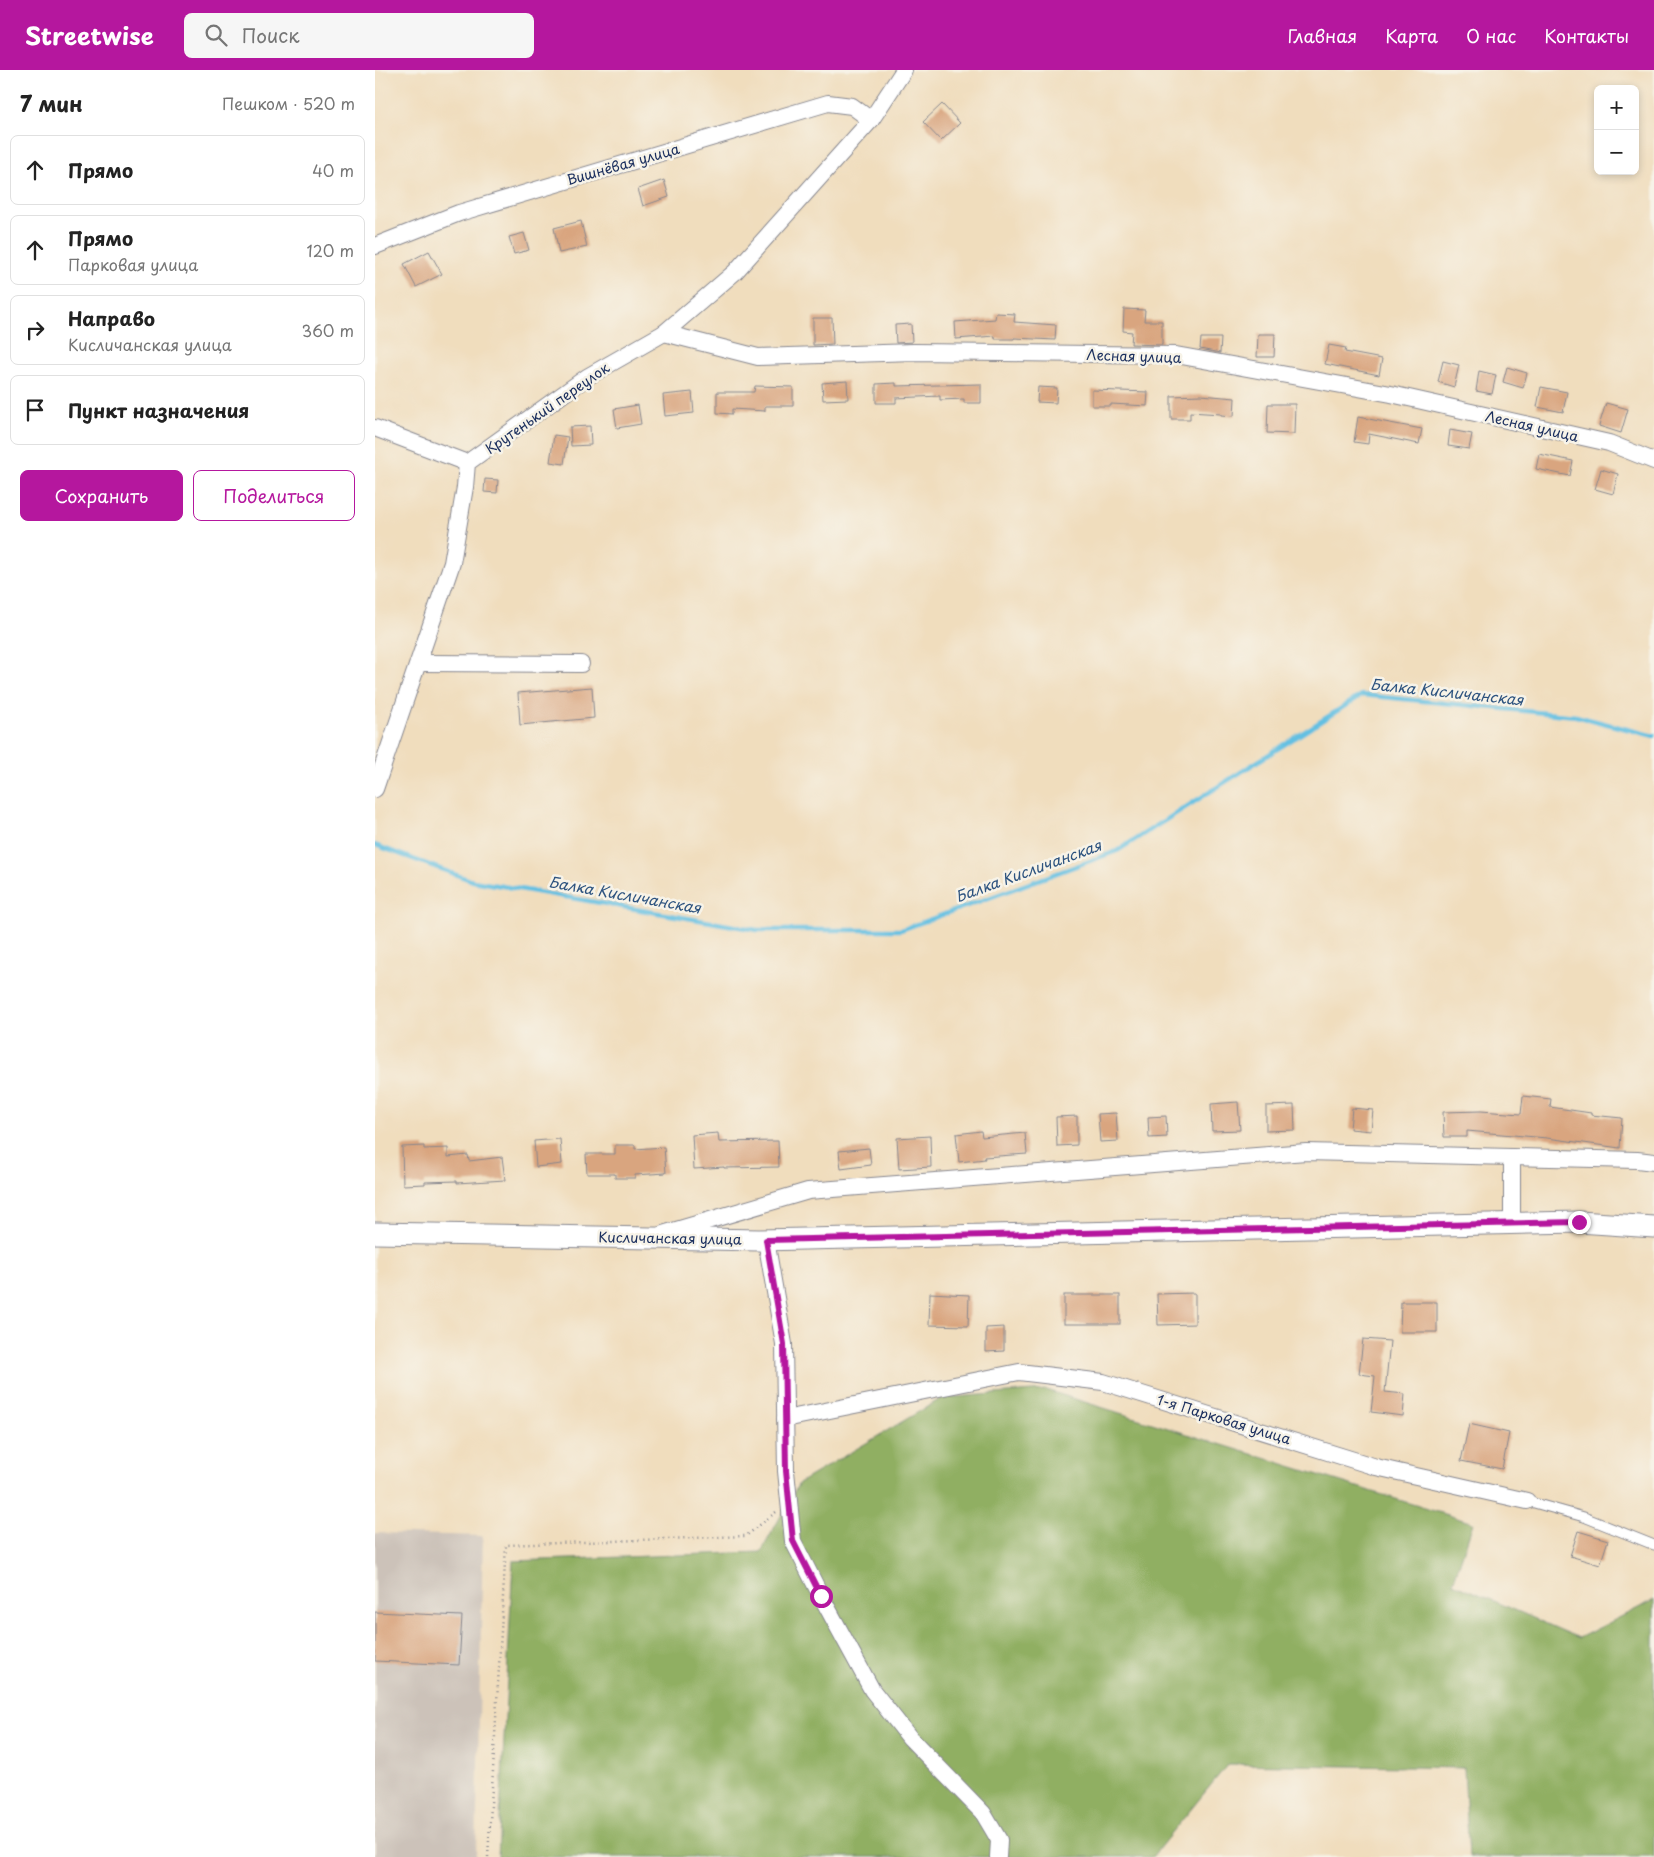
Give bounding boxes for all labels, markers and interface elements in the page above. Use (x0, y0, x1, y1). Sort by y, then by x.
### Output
search box (184, 13, 534, 58)
text: Streetwise (25, 17, 154, 53)
icon: search (202, 21, 230, 49)
text: Поиск (242, 21, 299, 49)
text: Главная (1288, 22, 1357, 49)
text: Карта (1385, 22, 1438, 49)
text: О нас (1466, 22, 1516, 49)
text: Контакты (1544, 22, 1629, 49)
map controls (1594, 85, 1639, 175)
button: + (1594, 85, 1639, 130)
text: 7 мин (20, 87, 83, 119)
text: Пешком · 520 m (222, 91, 355, 115)
button: − (1594, 130, 1639, 175)
street label: Вишнёвая улица (564, 138, 682, 190)
icon: ahead (21, 156, 49, 184)
text: Прямо (68, 156, 133, 184)
text: 40 m (312, 158, 354, 182)
text: Прямо (68, 224, 133, 252)
icon: ahead (21, 236, 49, 264)
text: 120 m (307, 238, 354, 262)
text: Парковая улица (68, 252, 198, 276)
text: Направо (68, 304, 155, 332)
icon: right (21, 316, 49, 344)
text: 360 m (302, 318, 354, 342)
text: Кисличанская улица (68, 332, 232, 356)
street label: Лесная улица (1086, 344, 1182, 368)
street label: Крутенький переулок (481, 357, 614, 459)
icon: arrive (21, 396, 49, 424)
text: Пункт назначения (68, 396, 249, 424)
street label: Лесная улица (1483, 405, 1581, 447)
button: Сохранить (20, 470, 183, 521)
button: Поделиться (193, 470, 355, 521)
water label: Балка Кисличанская (1369, 672, 1526, 711)
water label: Балка Кисличанская (952, 833, 1105, 907)
water label: Балка Кисличанская (547, 869, 704, 919)
route end (1568, 1211, 1591, 1234)
street label: Кисличанская улица (598, 1226, 742, 1250)
street label: 1-я Парковая улица (1154, 1389, 1294, 1449)
route start (810, 1585, 833, 1608)

